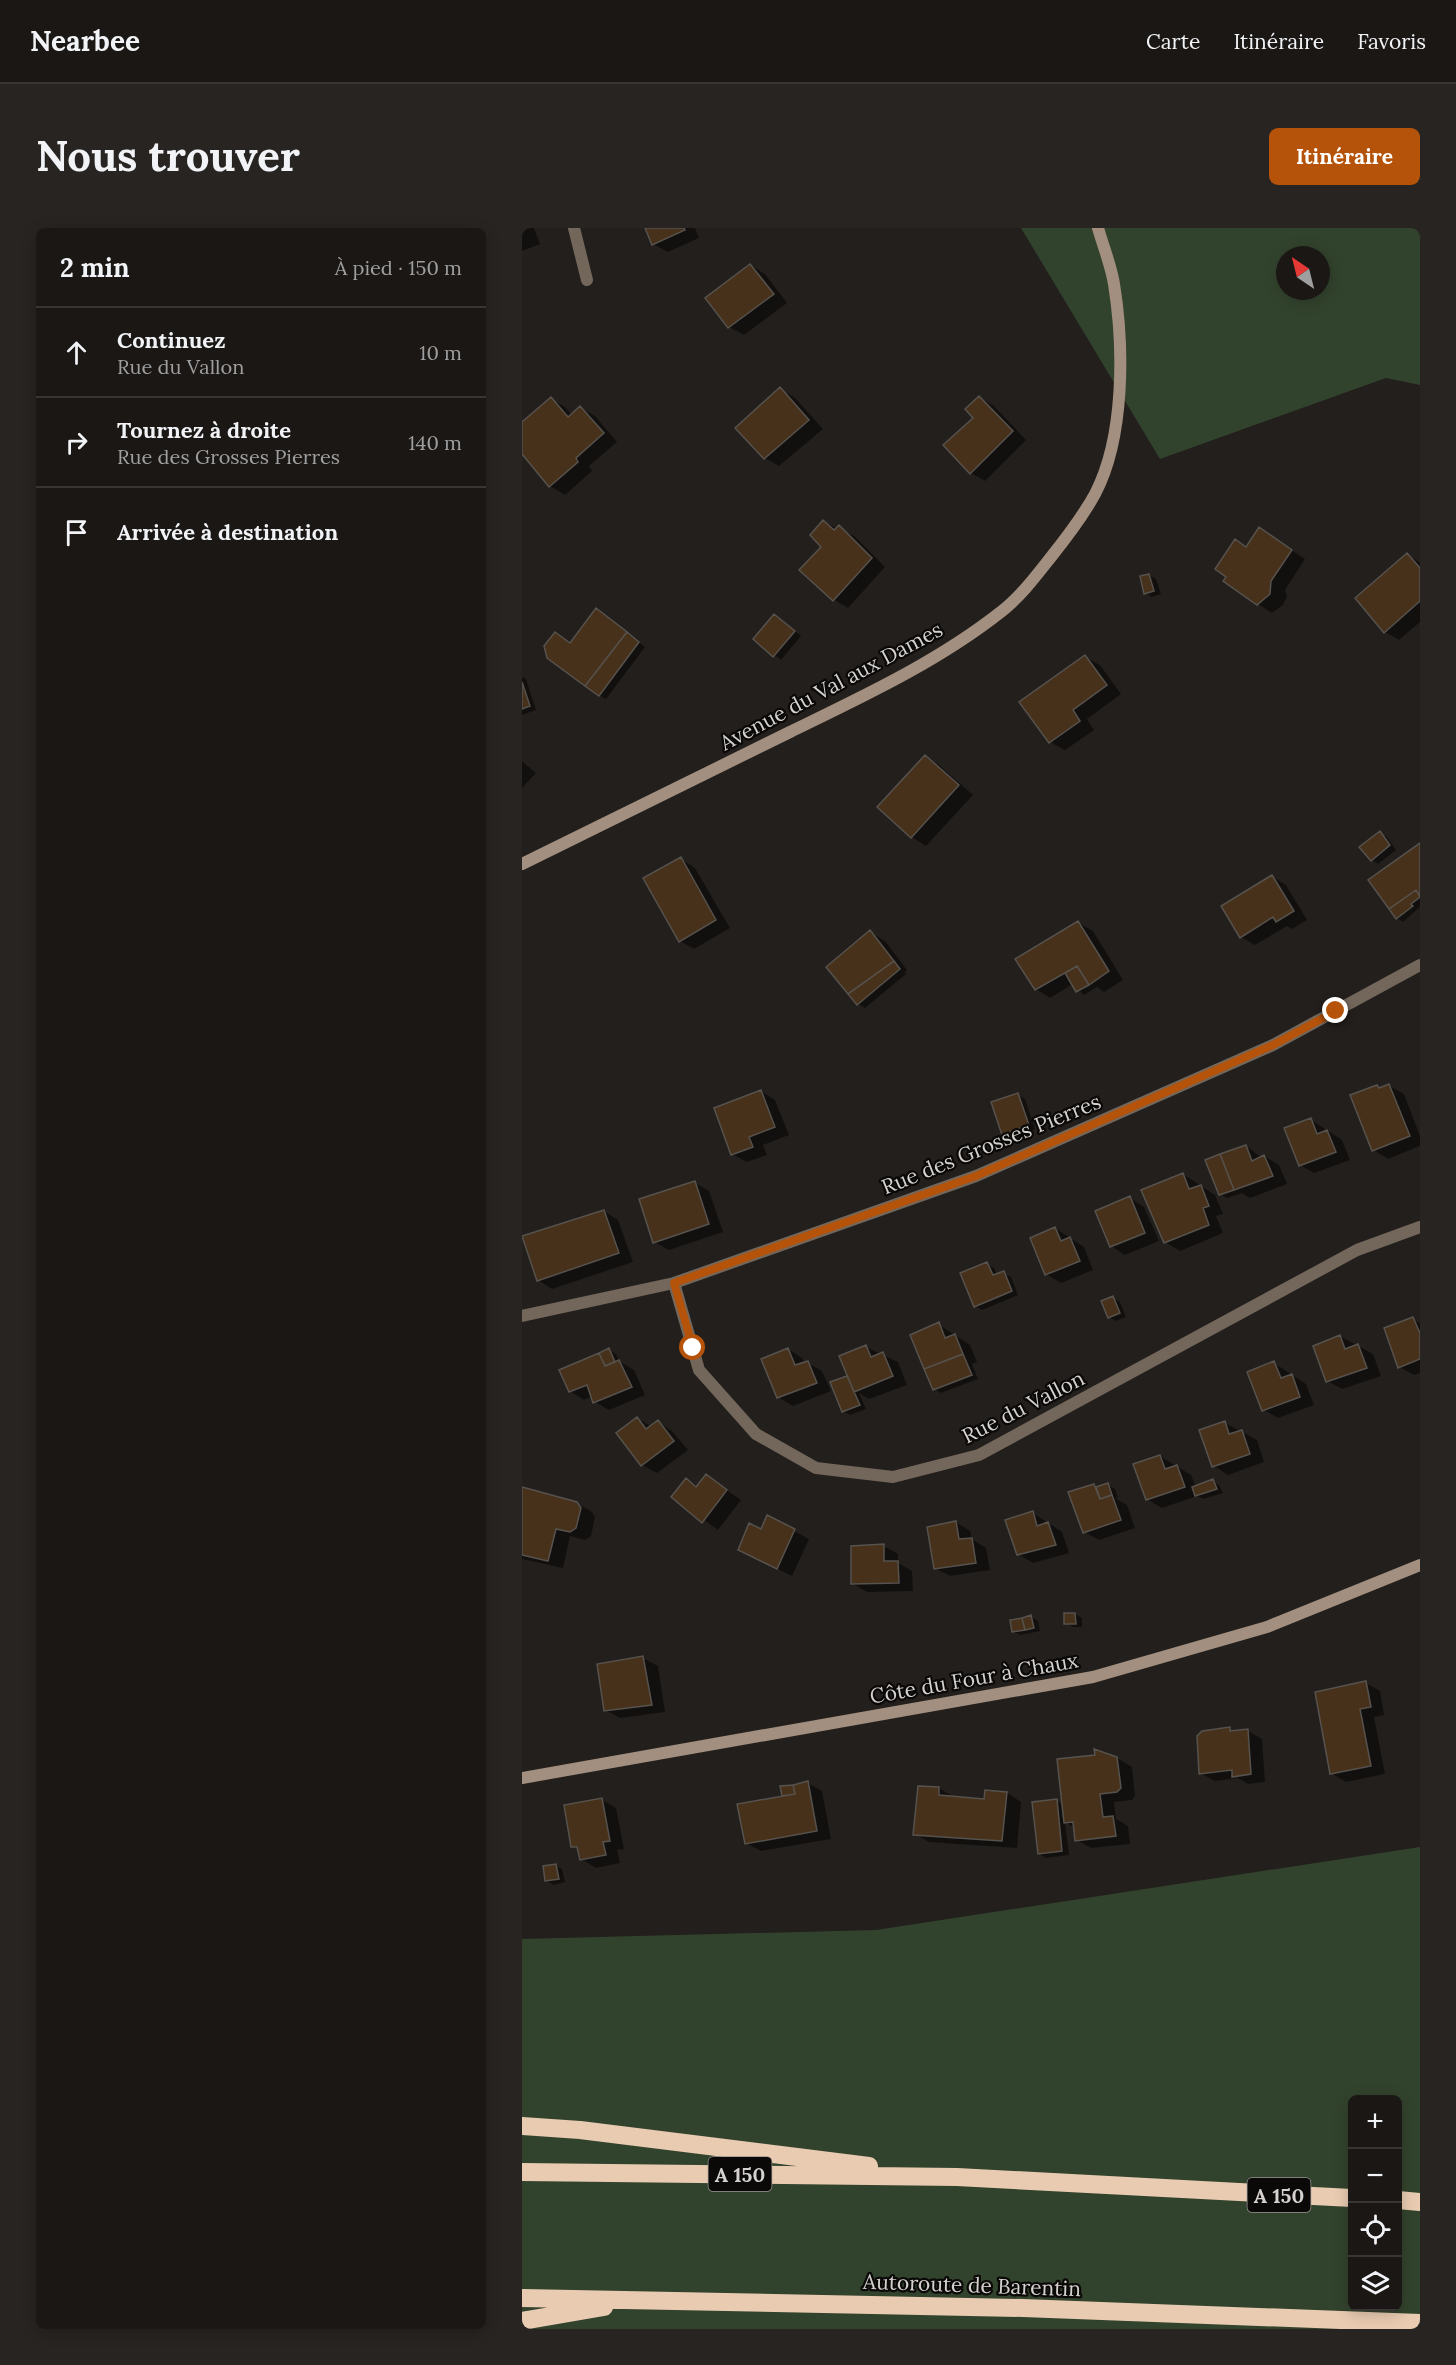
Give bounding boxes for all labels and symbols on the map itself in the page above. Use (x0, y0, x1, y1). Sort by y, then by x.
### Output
north arrow (1276, 246, 1330, 300)
street label: Avenue du Val aux Dames (714, 616, 947, 757)
route end (1322, 997, 1348, 1023)
street label: Rue des Grosses Pierres (877, 1088, 1105, 1200)
route start (679, 1334, 705, 1360)
street label: Rue du Vallon (957, 1364, 1089, 1449)
street label: Côte du Four à Chaux (868, 1646, 1080, 1710)
road number: A 150 (708, 2157, 772, 2191)
road number: A 150 (1248, 2178, 1311, 2212)
street label: Autoroute de Barentin (862, 2268, 1082, 2302)

